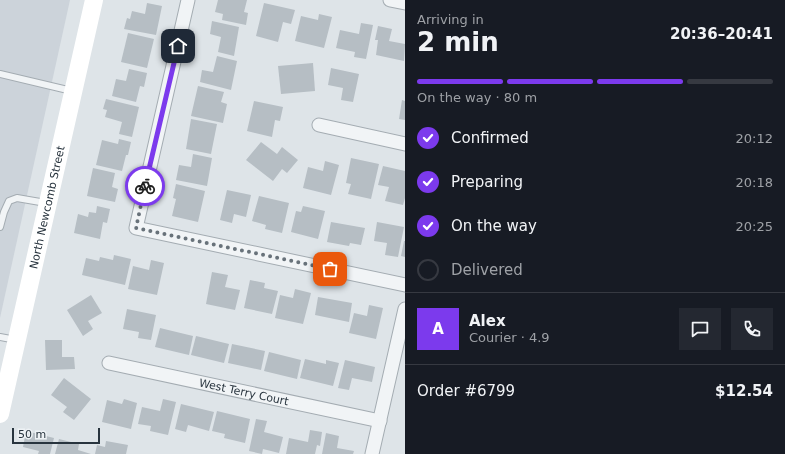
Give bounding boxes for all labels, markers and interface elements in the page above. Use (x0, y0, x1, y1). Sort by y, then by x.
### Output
text: Arriving in (417, 12, 484, 27)
text: 20:36–20:41 (670, 25, 773, 43)
text: 2 min (417, 27, 499, 57)
pin (161, 29, 195, 63)
icon: home (167, 35, 189, 57)
text: On the way · 80 m (417, 90, 537, 105)
icon: check (417, 127, 439, 149)
text: Confirmed (451, 129, 529, 147)
text: 20:12 (736, 131, 773, 146)
street label: North Newcomb Street (27, 144, 68, 270)
courier (125, 166, 165, 206)
icon: check (417, 171, 439, 193)
text: Preparing (451, 173, 523, 191)
icon: bike (134, 175, 156, 197)
text: 20:18 (736, 175, 773, 190)
icon: check (417, 215, 439, 237)
text: On the way (451, 217, 537, 235)
text: 20:25 (736, 219, 773, 234)
pin (313, 252, 347, 286)
icon: bag (319, 258, 341, 280)
text: Delivered (451, 261, 523, 279)
button: chat (679, 308, 721, 350)
button: phone (731, 308, 773, 350)
text: Alex (469, 312, 506, 330)
text: A (432, 320, 444, 338)
text: Courier · 4.9 (469, 330, 550, 345)
street label: West Terry Court (198, 376, 291, 408)
text: Order #6799 (417, 382, 515, 400)
text: $12.54 (715, 382, 773, 400)
scale bar (12, 426, 100, 445)
text: 50 m (18, 428, 46, 441)

